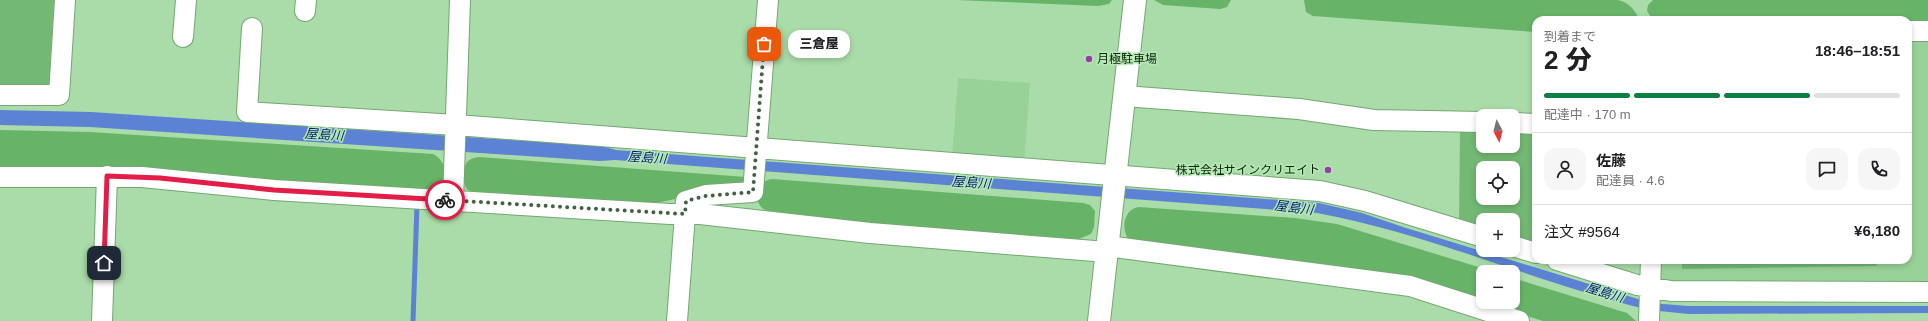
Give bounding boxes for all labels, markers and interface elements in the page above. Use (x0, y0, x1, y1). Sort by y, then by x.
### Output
pin (747, 27, 781, 61)
text: 到着まで (1544, 29, 1596, 44)
callout: 三倉屋 (788, 30, 850, 58)
icon: bag (753, 33, 775, 55)
text: 三倉屋 (799, 36, 839, 51)
text: 18:46–18:51 (1815, 42, 1900, 59)
text: 2 分 (1544, 45, 1592, 75)
place label: 月極駐車場 (1097, 52, 1157, 66)
marker: 月極駐車場 (1084, 54, 1094, 64)
text: 配達中 · 170 m (1544, 107, 1631, 122)
north arrow (1476, 109, 1520, 153)
map controls (1476, 109, 1520, 309)
water label: 屋島川 (304, 126, 346, 143)
button: person (1544, 148, 1586, 190)
button: chat (1806, 148, 1848, 190)
button: phone (1858, 148, 1900, 190)
water label: 屋島川 (627, 149, 669, 166)
text: 佐藤 (1596, 152, 1626, 169)
button: locate (1476, 161, 1520, 205)
place label: 株式会社サインクリエイト (1176, 163, 1320, 177)
marker: 株式会社サインクリエイト (1323, 165, 1333, 175)
text: 配達員 · 4.6 (1596, 173, 1665, 188)
water label: 屋島川 (951, 174, 993, 191)
courier (425, 180, 465, 220)
icon: bike (434, 189, 456, 211)
water label: 屋島川 (1274, 198, 1316, 218)
button: + (1476, 213, 1520, 257)
text: ¥6,180 (1854, 222, 1900, 239)
text: 注文 #9564 (1544, 223, 1620, 240)
pin (87, 246, 121, 280)
icon: home (93, 252, 115, 274)
button: − (1476, 265, 1520, 309)
water label: 屋島川 (1584, 280, 1628, 306)

